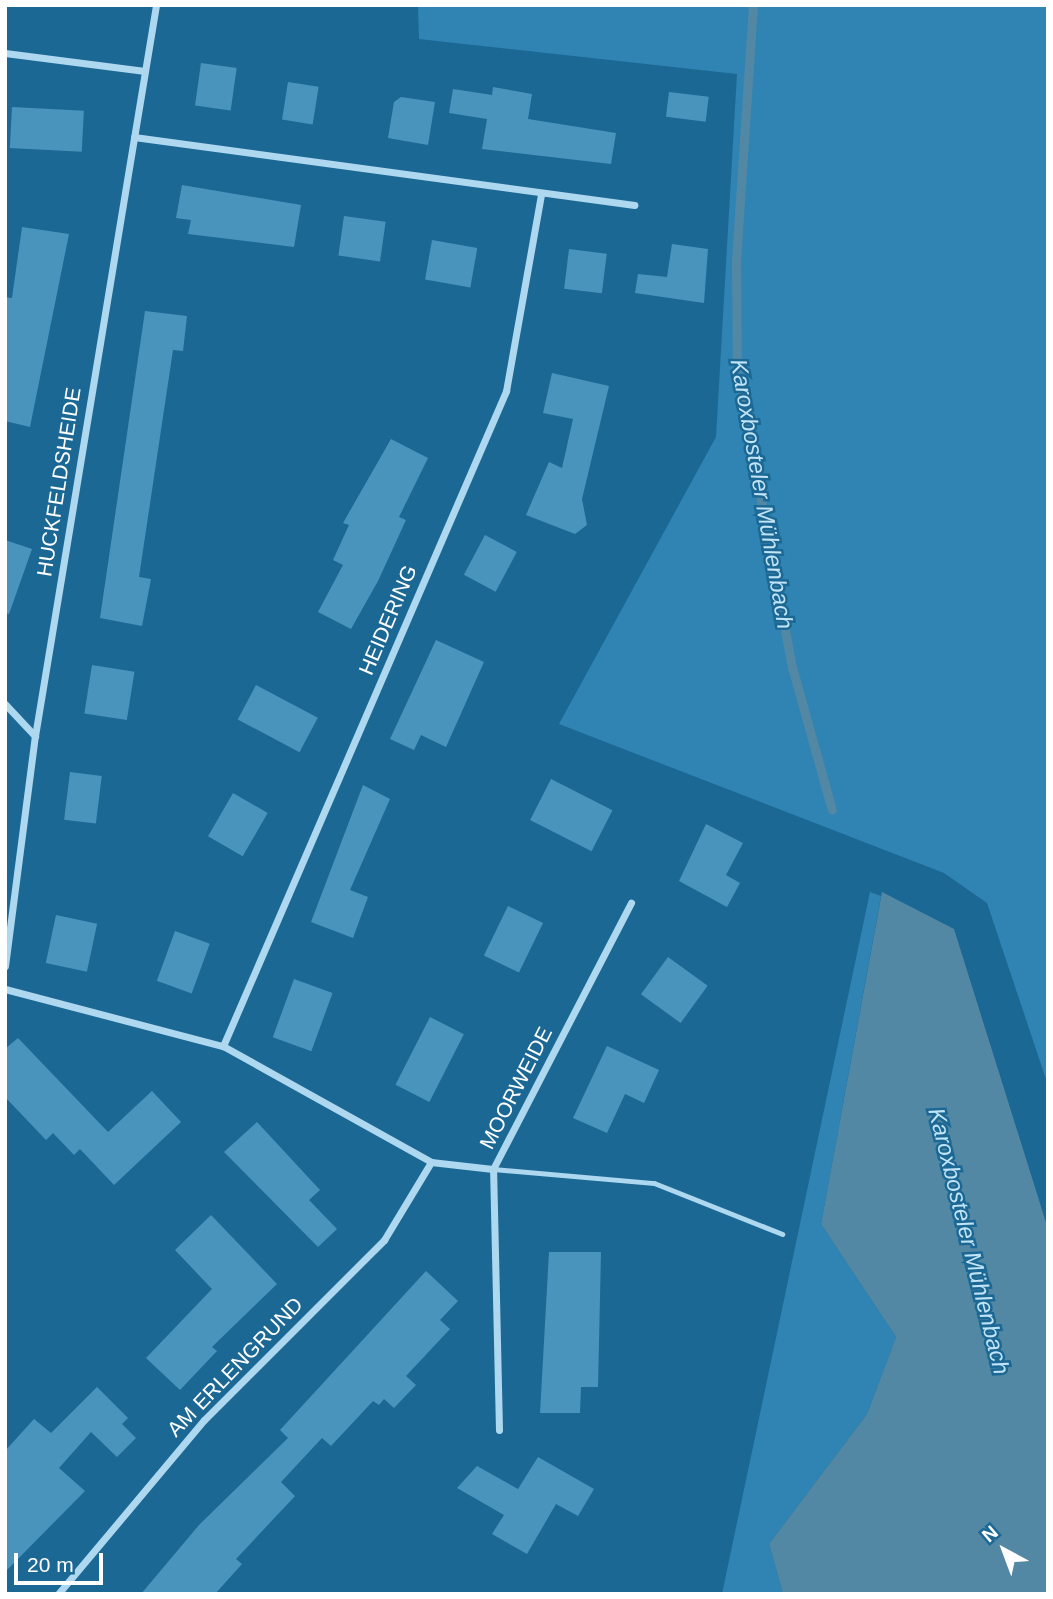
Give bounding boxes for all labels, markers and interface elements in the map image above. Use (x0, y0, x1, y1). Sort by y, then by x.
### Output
water label: Karoxbosteler Mühlenbach (725, 357, 799, 631)
street label: HUCKFELDSHEIDE (32, 386, 86, 578)
street label: HEIDERING (354, 561, 422, 679)
street label: MOORWEIDE (474, 1023, 558, 1153)
water label: Karoxbosteler Mühlenbach (923, 1105, 1015, 1377)
street label: AM ERLENGRUND (162, 1292, 308, 1442)
north arrow (969, 1515, 1039, 1585)
text: N (978, 1521, 1002, 1546)
scale bar (18, 1540, 107, 1584)
text: 20 m (27, 1553, 74, 1576)

